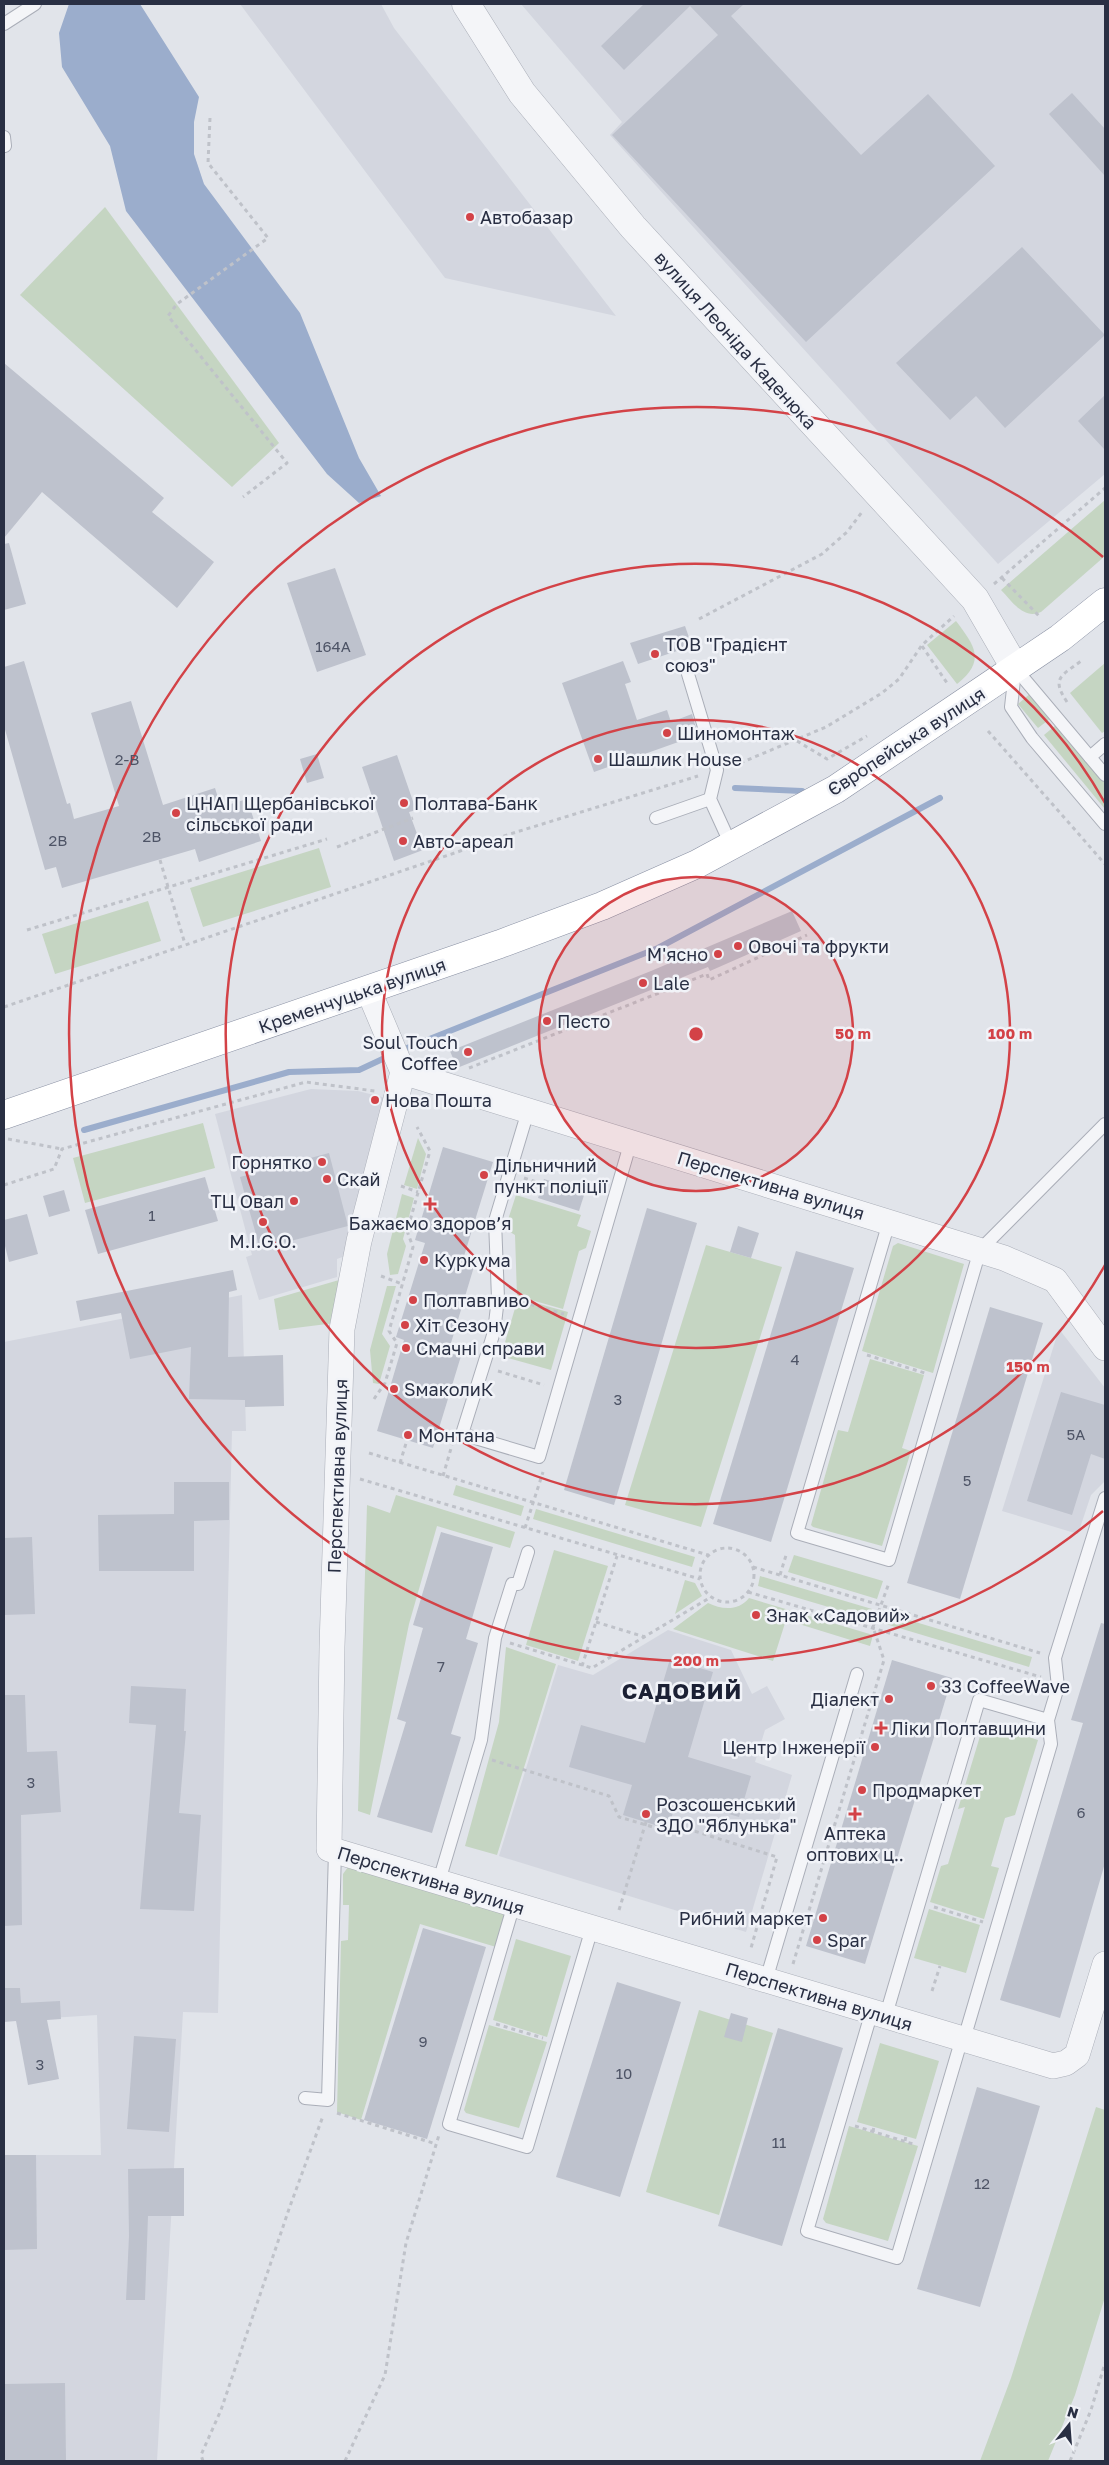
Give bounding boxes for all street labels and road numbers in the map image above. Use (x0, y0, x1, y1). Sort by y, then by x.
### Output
street label: вулиця Леоніда Каденюка (650, 246, 822, 434)
street label: Європейська вулиця (823, 682, 989, 800)
street label: Кременчуцька вулиця (255, 953, 449, 1037)
street label: Перспективна вулиця (675, 1146, 867, 1224)
street label: Перспективна вулиця (323, 1378, 351, 1574)
street label: Перспективна вулиця (335, 1841, 527, 1919)
street label: Перспективна вулиця (723, 1957, 915, 2035)

